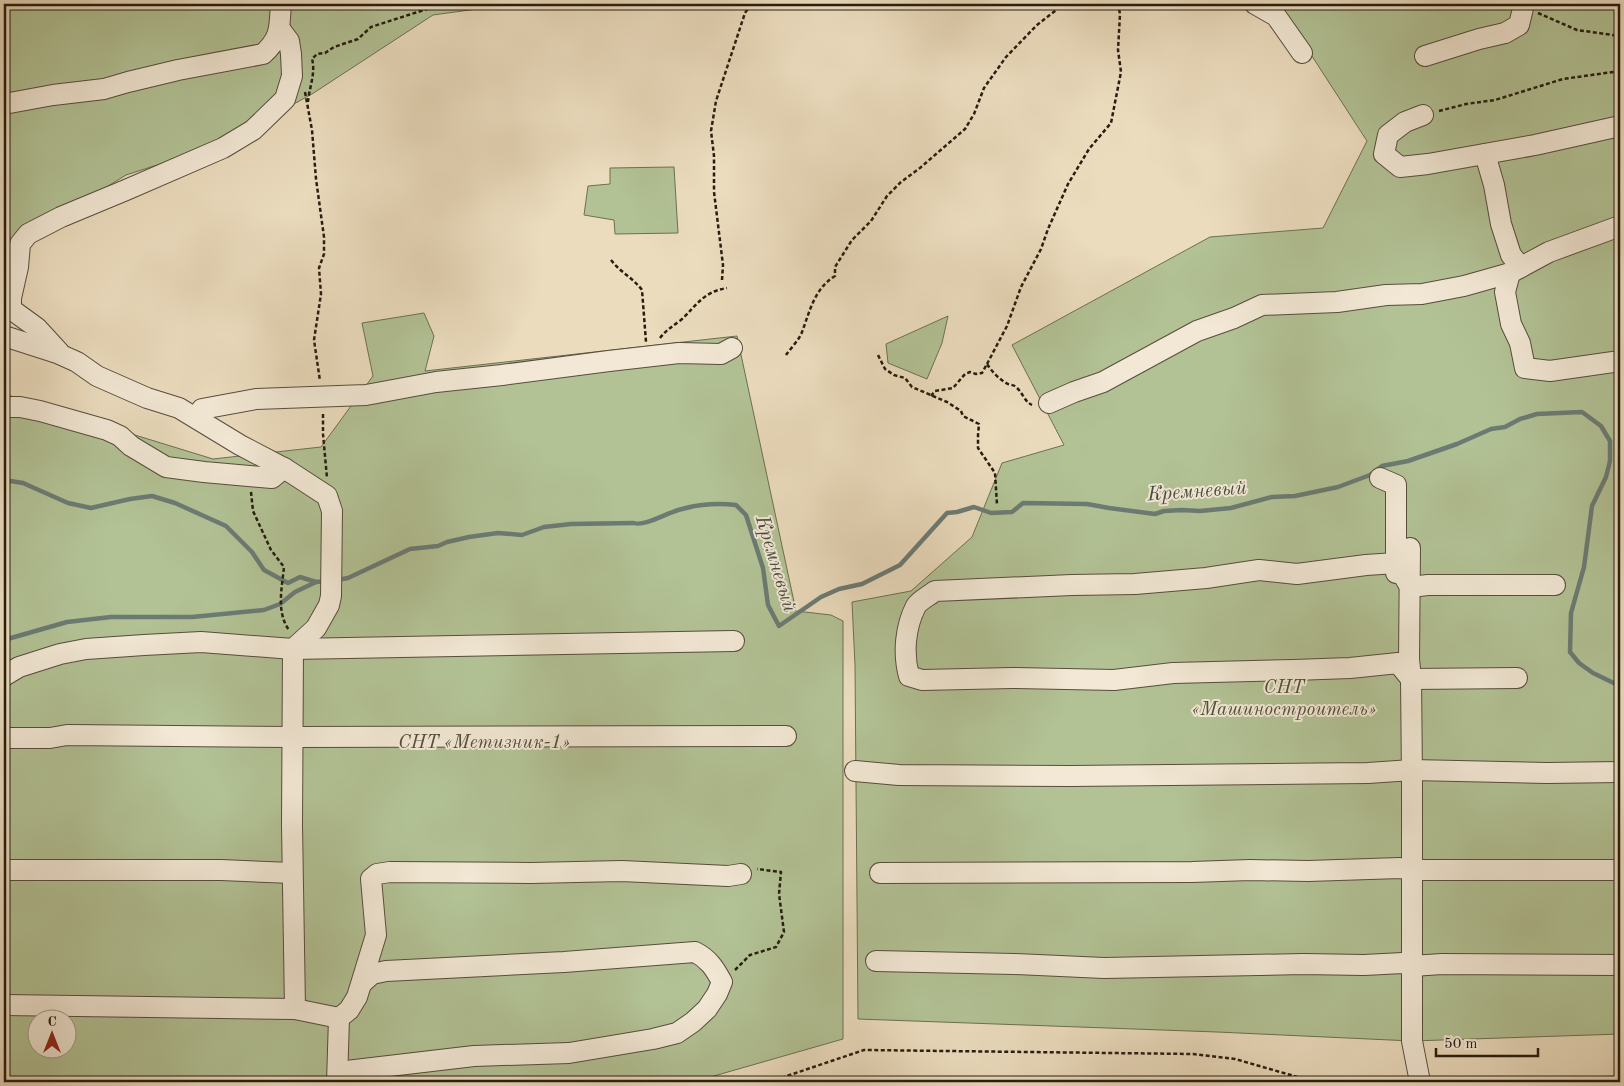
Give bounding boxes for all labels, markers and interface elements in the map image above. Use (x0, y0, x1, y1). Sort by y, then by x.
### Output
water label: Кремневый (1146, 479, 1247, 506)
water label: Кремневый (751, 512, 799, 615)
park label: СНТ «Машиностроитель» (1192, 679, 1376, 720)
park label: СНТ «Метизник-1» (398, 734, 570, 753)
north arrow (28, 1008, 78, 1058)
text: С (47, 1015, 57, 1029)
scale bar (1436, 1026, 1539, 1058)
text: 50 m (1444, 1037, 1478, 1052)

